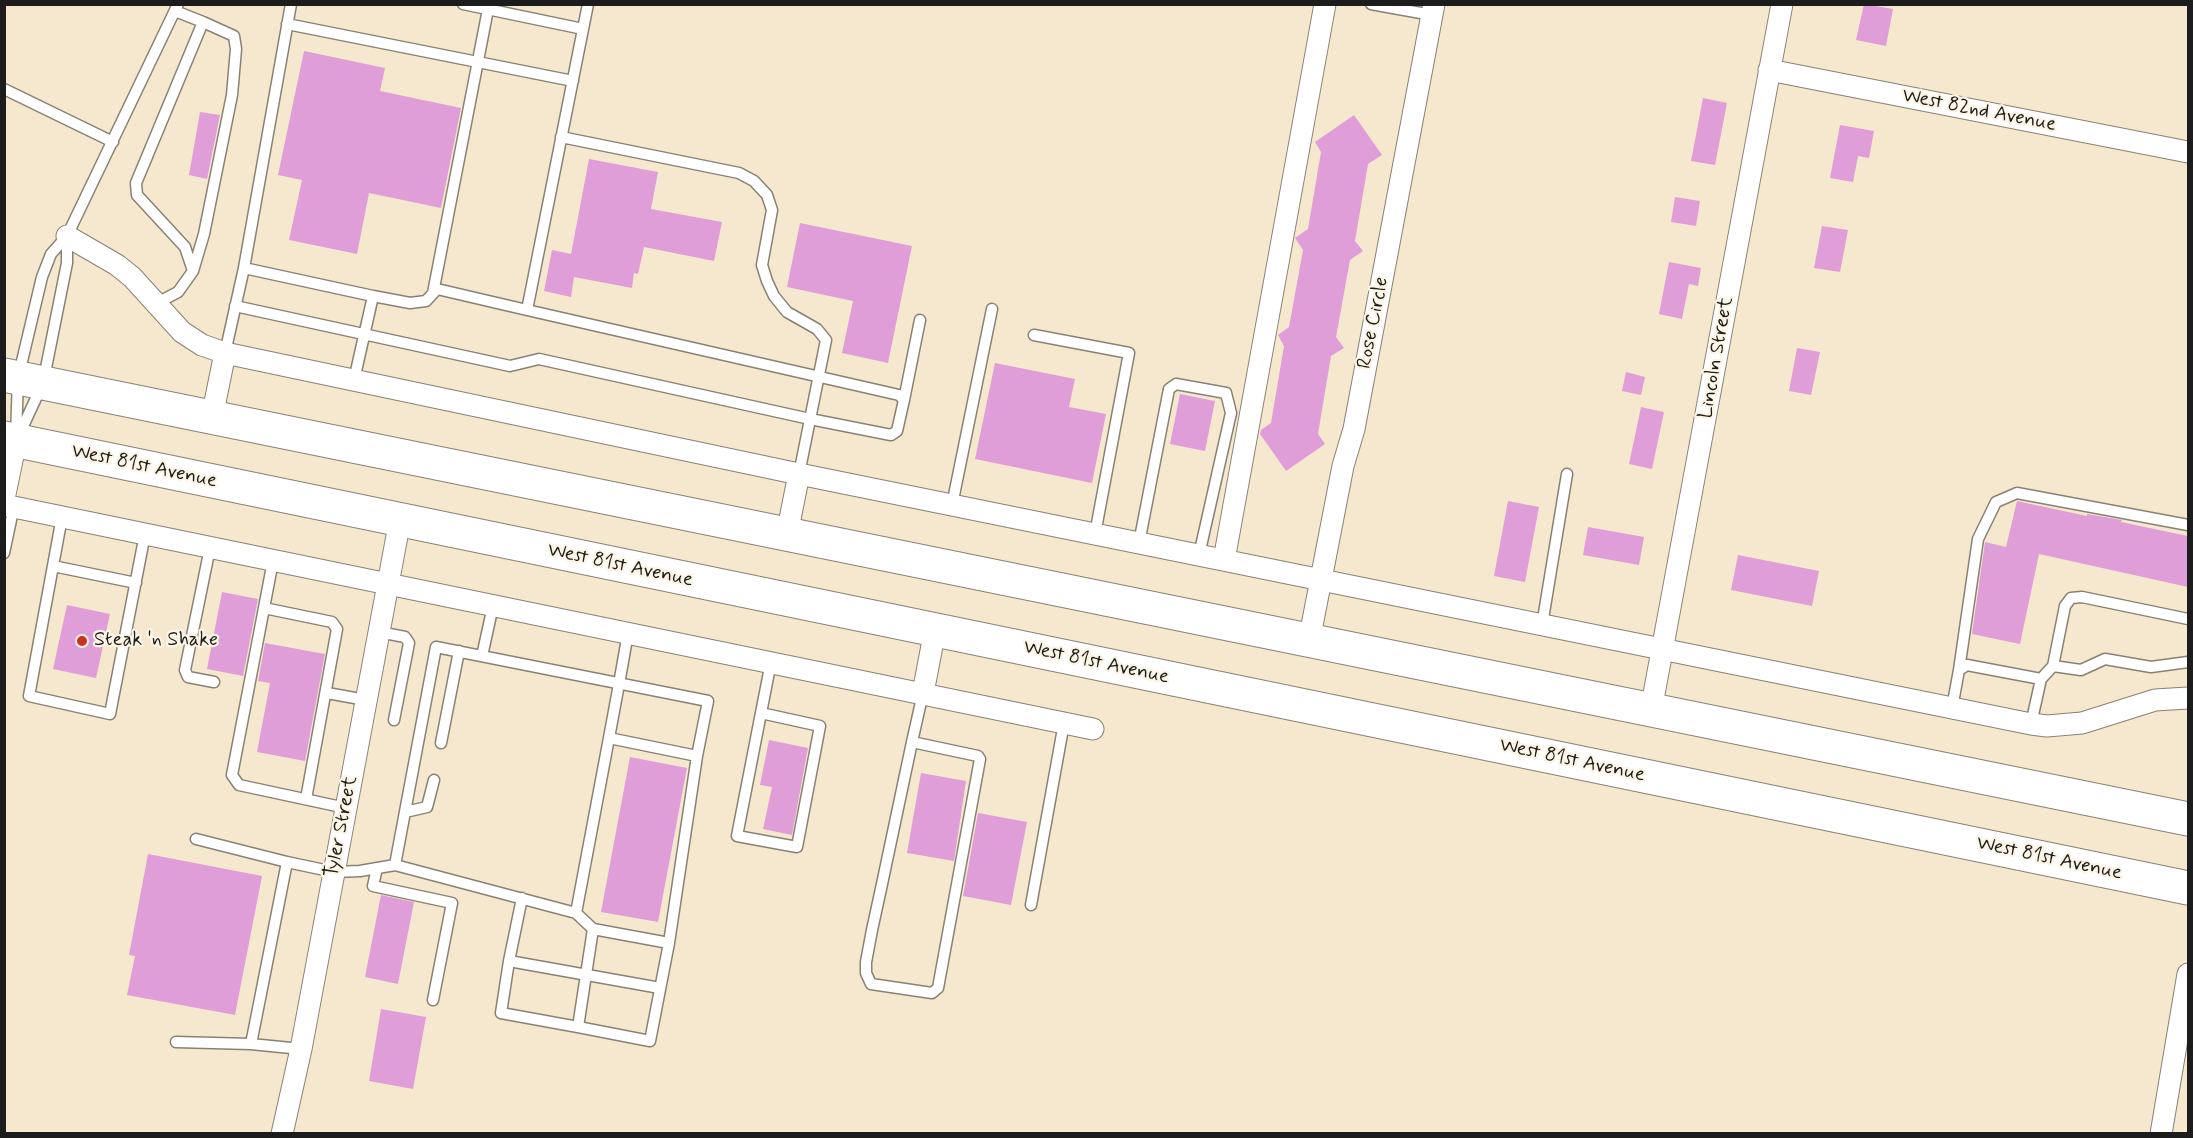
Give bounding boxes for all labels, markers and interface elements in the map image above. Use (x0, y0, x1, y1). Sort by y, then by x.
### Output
street label: West 82nd Avenue (1900, 84, 2058, 138)
street label: Rose Circle (1353, 275, 1395, 371)
street label: Lincoln Street (1695, 295, 1739, 421)
street label: West 81st Avenue (69, 440, 219, 494)
street label: West 81st Avenue (545, 539, 695, 593)
place label: Steak 'n Shake (94, 629, 218, 653)
marker: Steak 'n Shake (75, 634, 89, 648)
street label: West 81st Avenue (1021, 636, 1171, 690)
street label: West 81st Avenue (1497, 734, 1647, 788)
street label: Tyler Street (320, 774, 364, 880)
street label: West 81st Avenue (1974, 832, 2124, 886)

